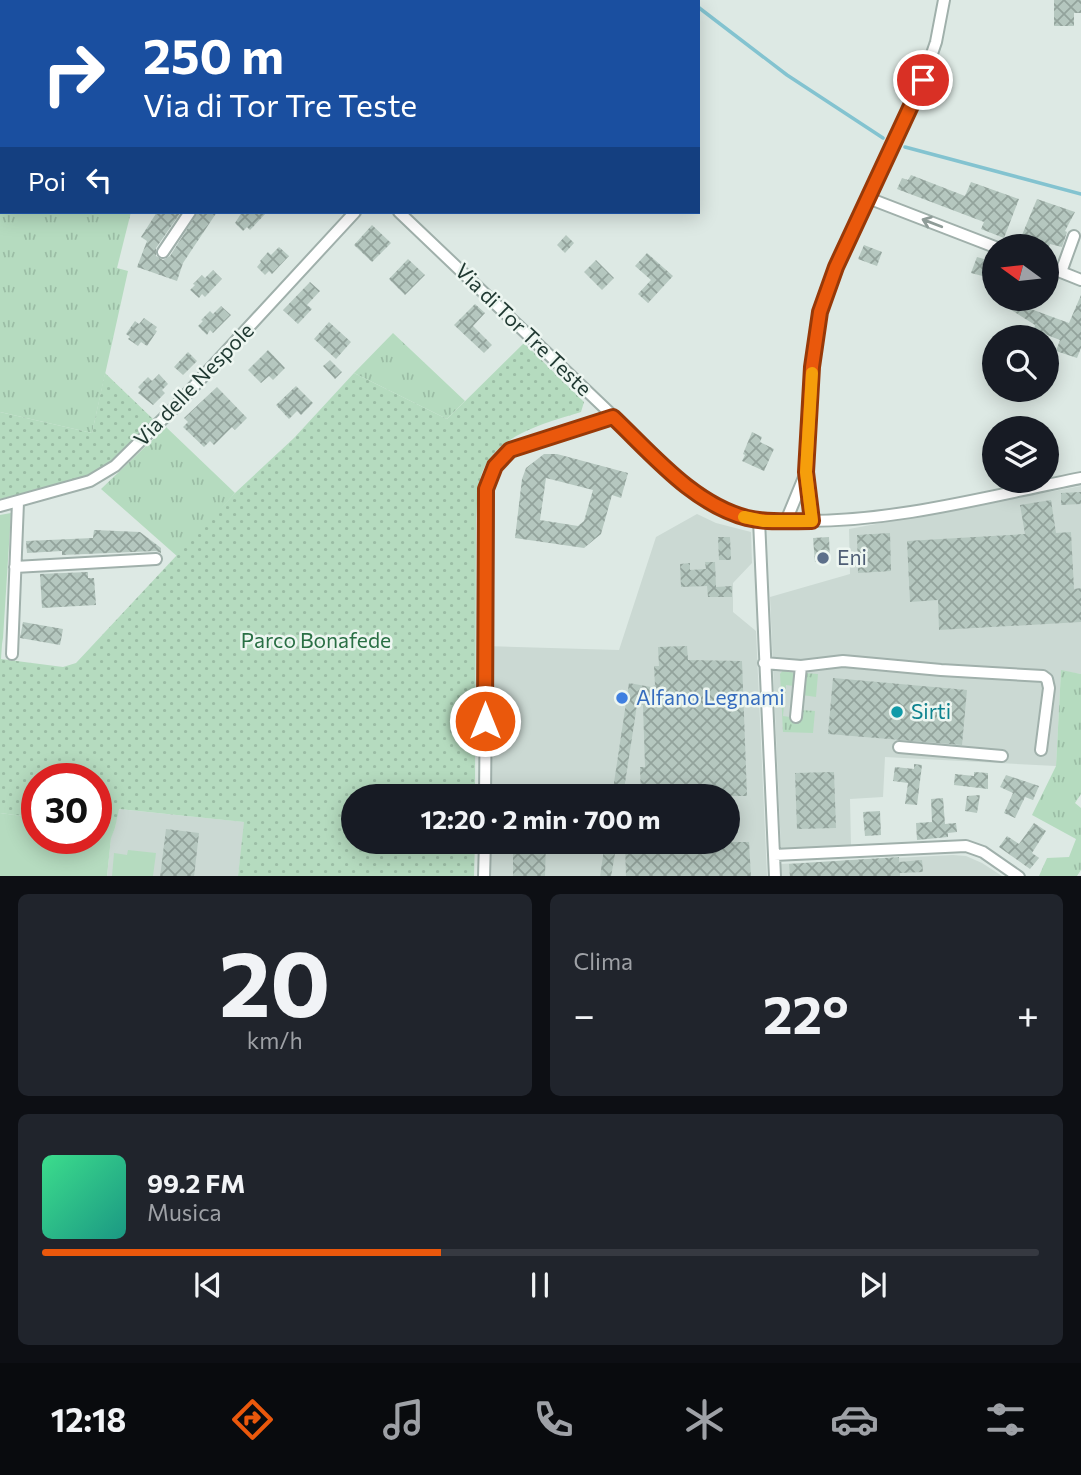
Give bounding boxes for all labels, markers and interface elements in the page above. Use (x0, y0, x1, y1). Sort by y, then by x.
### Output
text: 250 m (143, 24, 284, 84)
icon: right (28, 28, 119, 119)
pin (893, 50, 953, 110)
icon: arrive (904, 61, 942, 99)
text: Via di Tor Tre Teste (143, 84, 417, 124)
icon: left (80, 161, 118, 199)
text: Poi (28, 165, 66, 196)
one-way arrow (921, 215, 943, 228)
north arrow (982, 234, 1059, 312)
map controls (982, 234, 1059, 493)
street label: Via di Tor Tre Teste (451, 257, 597, 400)
street label: Via delle Nespole (128, 317, 258, 451)
button: search (982, 325, 1059, 402)
button: layers (982, 416, 1059, 493)
place label: Eni (837, 544, 867, 569)
marker: Eni (815, 550, 831, 566)
park label: Parco Bonafede (241, 627, 391, 652)
position arrow (448, 684, 522, 758)
place label: Alfano Legnami (636, 684, 785, 709)
marker: Alfano Legnami (614, 690, 630, 706)
place label: Sirti (911, 698, 951, 723)
marker: Sirti (889, 704, 905, 720)
speed limit sign: 30 (21, 763, 112, 854)
text: 12:20 · 2 min · 700 m (420, 803, 661, 834)
text: 20 (219, 924, 331, 1036)
text: Clima (574, 947, 633, 975)
text: 22° (763, 981, 849, 1045)
text: − (574, 990, 595, 1037)
text: + (1017, 990, 1039, 1037)
text: km/h (247, 1026, 303, 1054)
text: 99.2 FM (147, 1167, 245, 1198)
text: Musica (147, 1198, 222, 1226)
icon: previous (189, 1266, 227, 1304)
icon: pause (521, 1266, 559, 1304)
icon: next (854, 1266, 892, 1304)
icon: directions (228, 1395, 277, 1444)
icon: music (379, 1395, 428, 1444)
icon: phone (529, 1395, 578, 1444)
icon: climate (680, 1395, 729, 1444)
icon: car (830, 1395, 879, 1444)
icon: filters (981, 1395, 1030, 1444)
text: 12:18 (51, 1399, 126, 1439)

